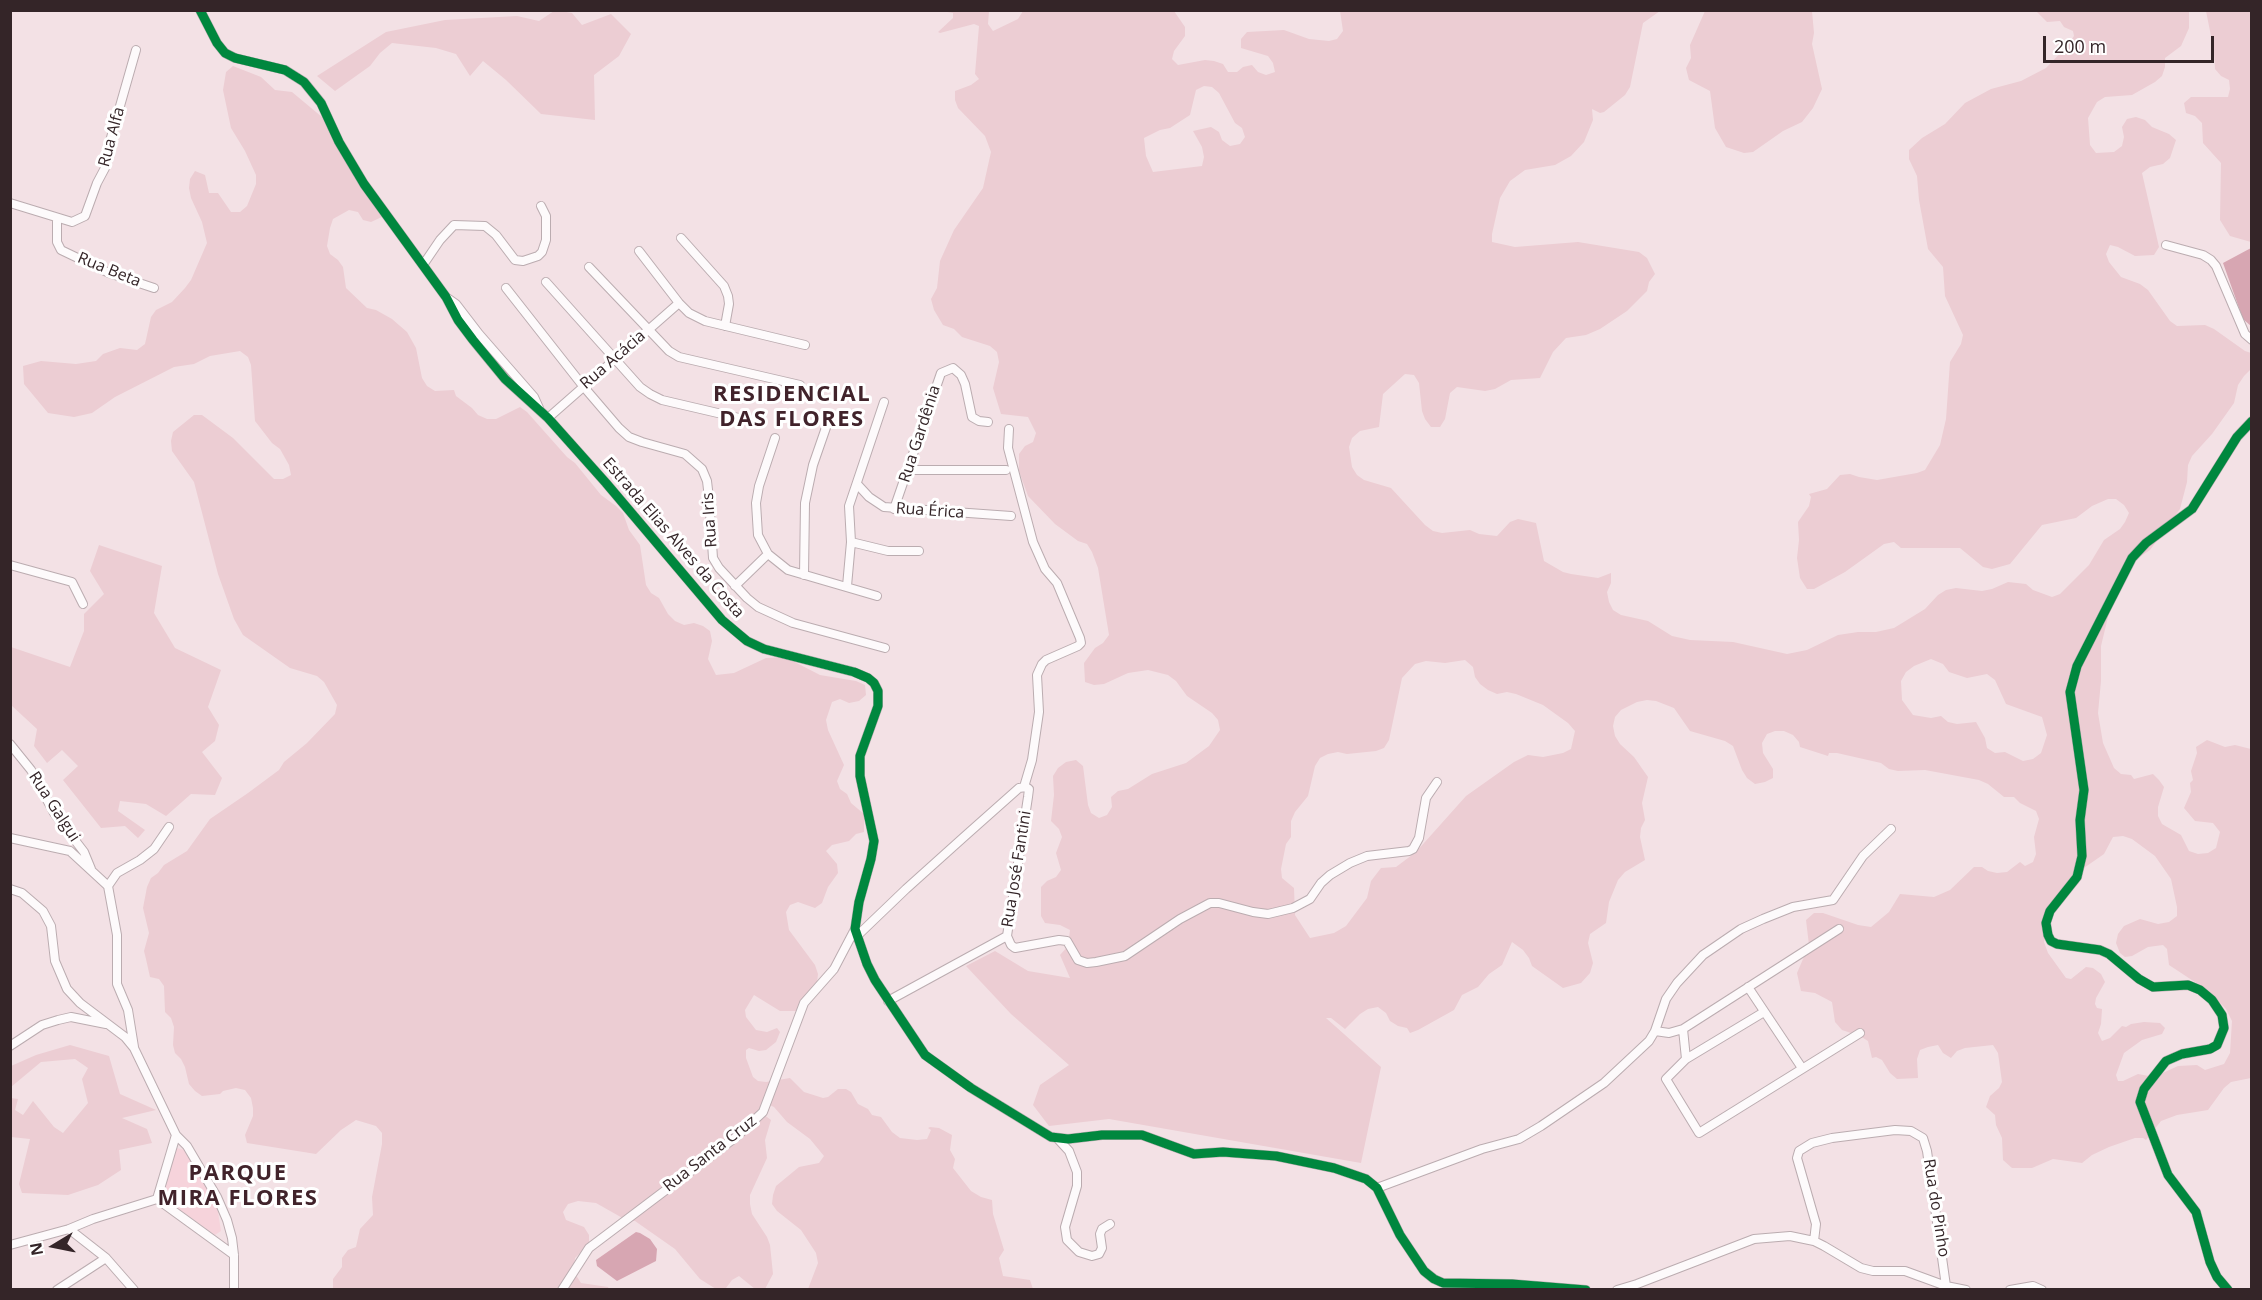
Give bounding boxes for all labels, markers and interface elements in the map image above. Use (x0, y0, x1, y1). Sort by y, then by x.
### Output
scale bar (2046, 24, 2217, 62)
text: 200 m (2054, 34, 2106, 58)
street label: Rua Alfa (95, 105, 129, 169)
street label: Rua Beta (75, 249, 143, 291)
street label: Rua Acácia (577, 327, 649, 393)
district label: RESIDENCIAL DAS FLORES (713, 382, 871, 434)
street label: Rua Gardênia (895, 383, 945, 485)
street label: Estrada Elias Alves da Costa (598, 454, 748, 622)
street label: Rua Iris (698, 492, 722, 548)
street label: Rua Érica (895, 499, 965, 523)
street label: Rua Galgui (24, 768, 84, 846)
street label: Rua José Fantini (998, 809, 1036, 929)
street label: Rua Santa Cruz (660, 1112, 760, 1196)
street label: Rua do Pinho (1919, 1157, 1953, 1259)
district label: PARQUE MIRA FLORES (158, 1161, 318, 1212)
north arrow (24, 1216, 84, 1276)
text: N (24, 1241, 48, 1257)

